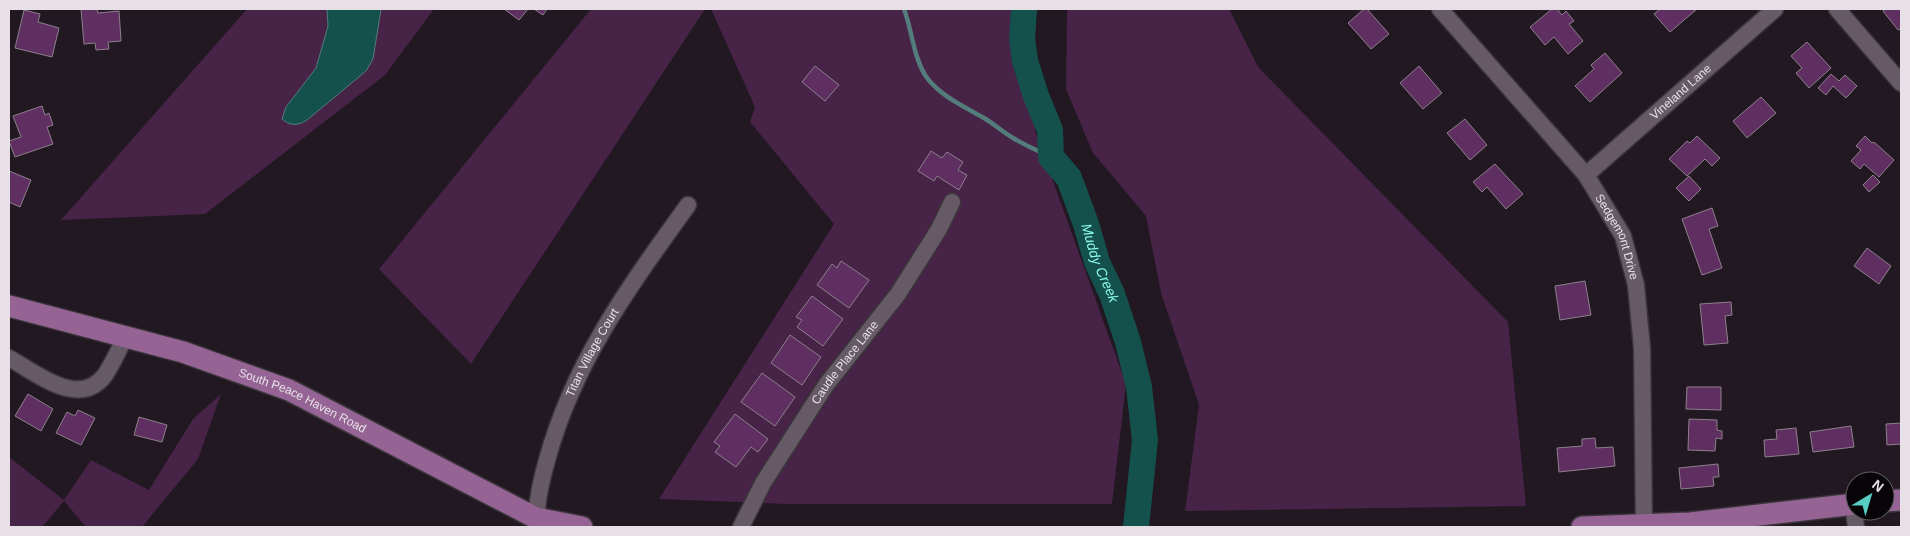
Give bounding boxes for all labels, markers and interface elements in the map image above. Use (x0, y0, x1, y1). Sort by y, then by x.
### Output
street label: Vineland Lane (1647, 61, 1714, 122)
street label: Sedgemont Drive (1592, 191, 1641, 282)
water label: Muddy Creek (1078, 222, 1123, 305)
street label: Titan Village Court (563, 305, 622, 399)
street label: Caudle Place Lane (808, 318, 881, 407)
street label: South Peace Haven Road (237, 365, 369, 436)
north arrow (1845, 471, 1895, 521)
text: N (1869, 476, 1887, 495)

